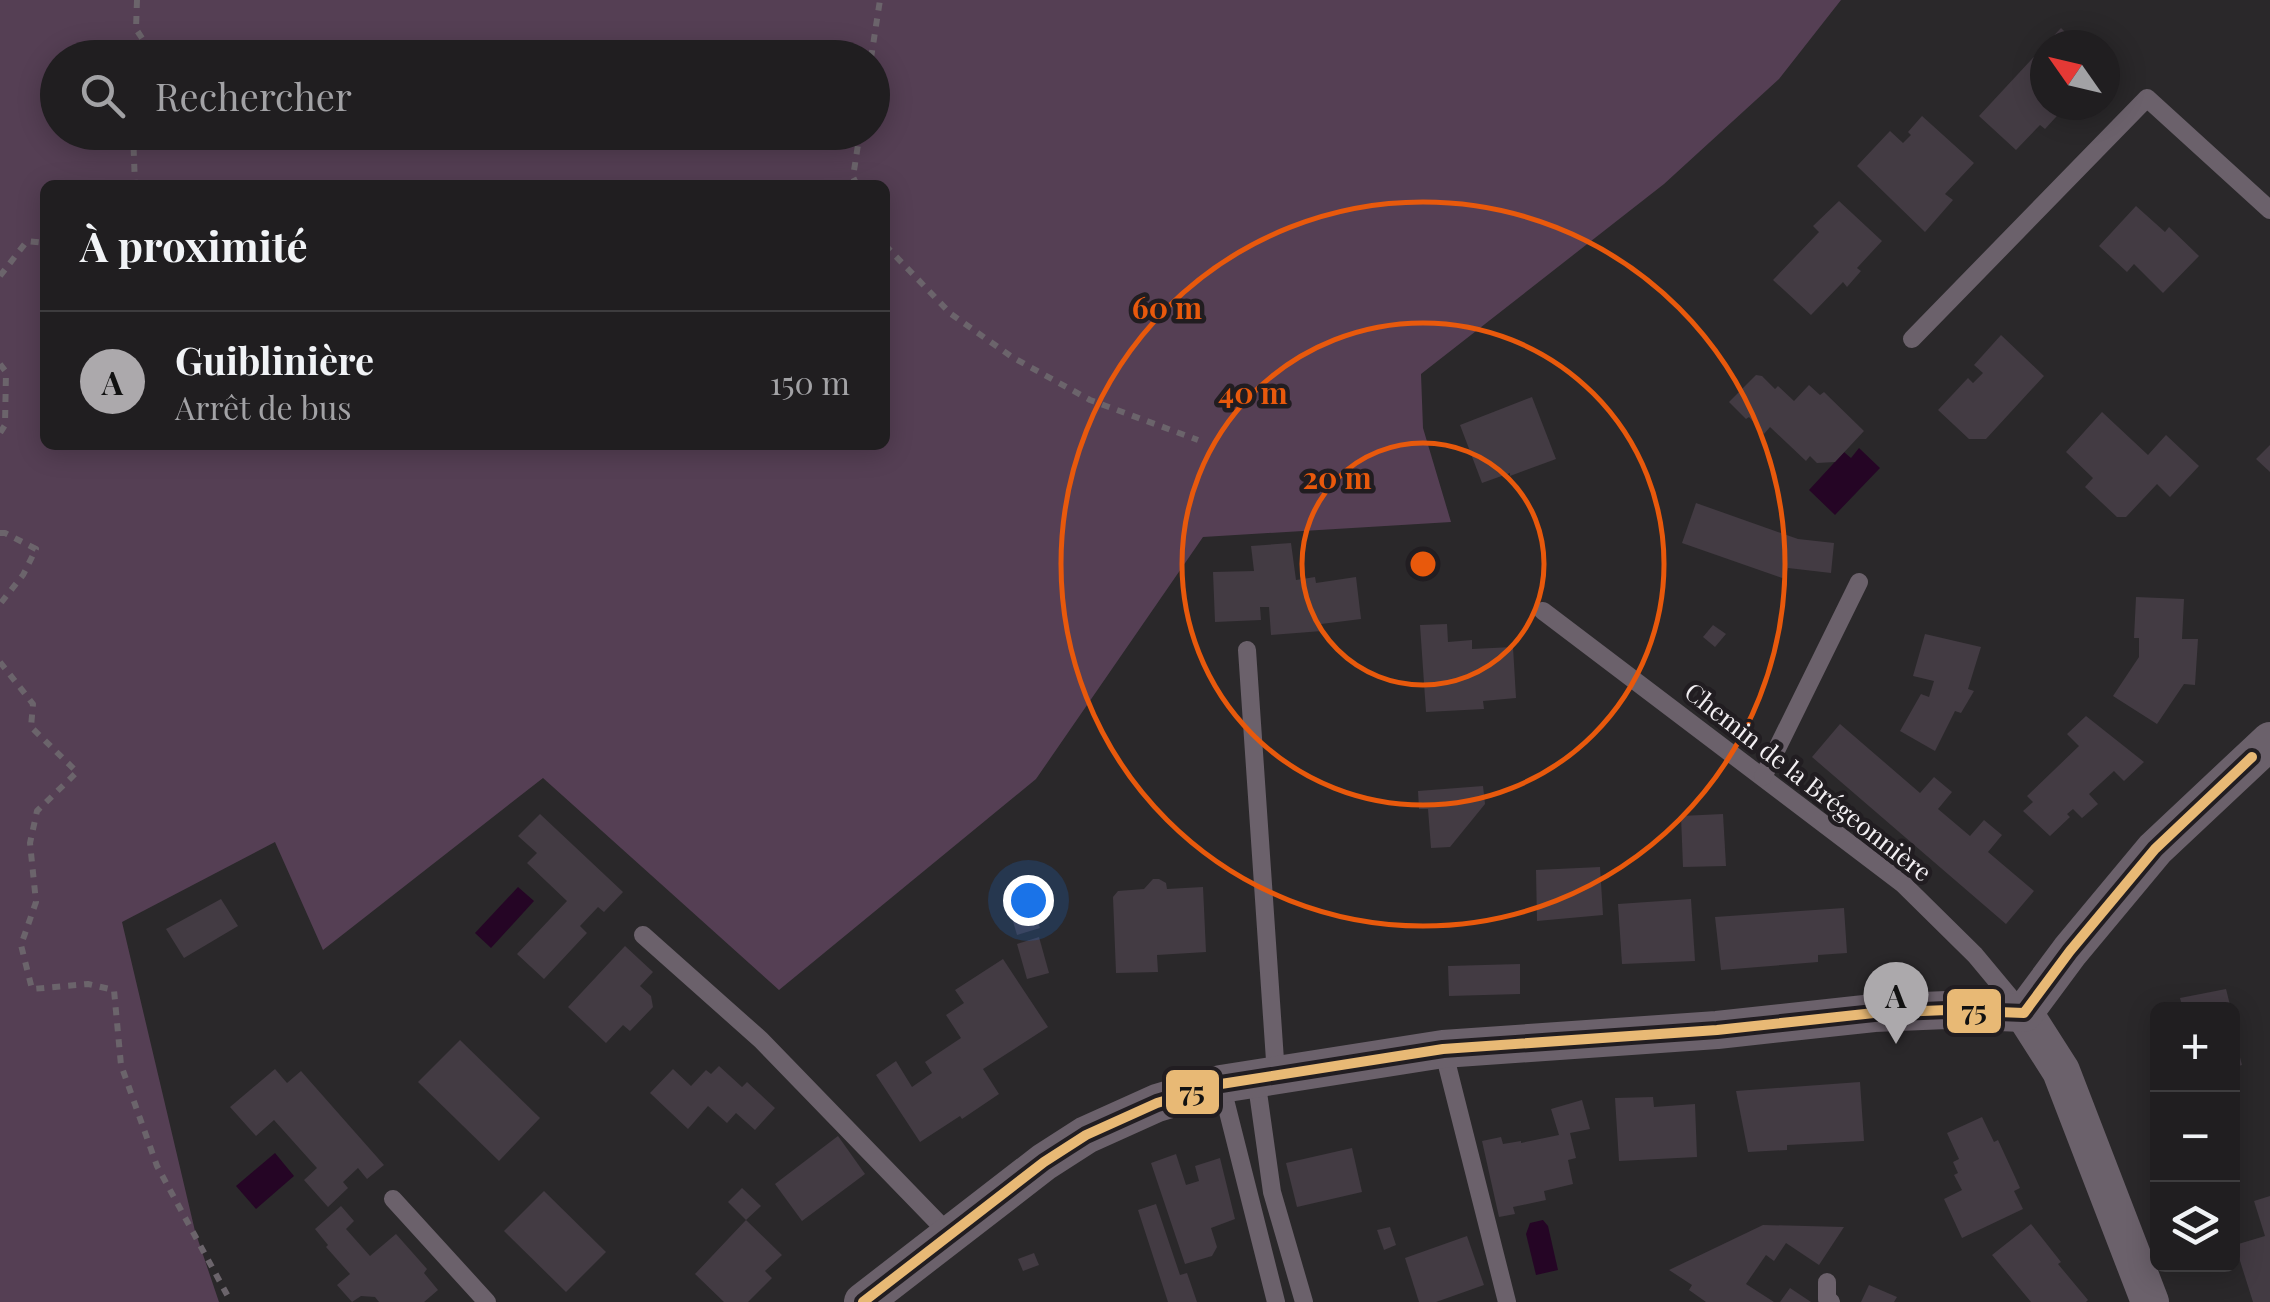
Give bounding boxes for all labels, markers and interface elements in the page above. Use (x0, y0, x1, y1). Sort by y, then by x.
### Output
north arrow (2030, 30, 2120, 120)
search box (40, 40, 890, 150)
icon: search (75, 68, 130, 123)
text: Rechercher (155, 70, 352, 121)
text: À proximité (80, 217, 308, 273)
text: 60 m (1132, 287, 1202, 327)
text: Guiblinière (175, 334, 374, 385)
text: A (102, 360, 123, 403)
text: 150 m (770, 360, 850, 403)
text: 40 m (1218, 372, 1288, 412)
text: Arrêt de bus (175, 385, 352, 428)
text: 20 m (1302, 457, 1372, 497)
centre of rings (1405, 546, 1441, 582)
street label: Chemin de la Brégeonnière (1679, 674, 1939, 888)
your location (1003, 875, 1054, 926)
pin: A (1864, 962, 1928, 1044)
line badge: 75 (1945, 987, 2003, 1035)
text: 75 (1961, 991, 1987, 1028)
map controls (2150, 1002, 2240, 1272)
button: + (2150, 1002, 2240, 1092)
line badge: 75 (1164, 1068, 1221, 1116)
text: 75 (1179, 1072, 1205, 1109)
button: − (2150, 1092, 2240, 1182)
button: layers (2150, 1182, 2240, 1272)

